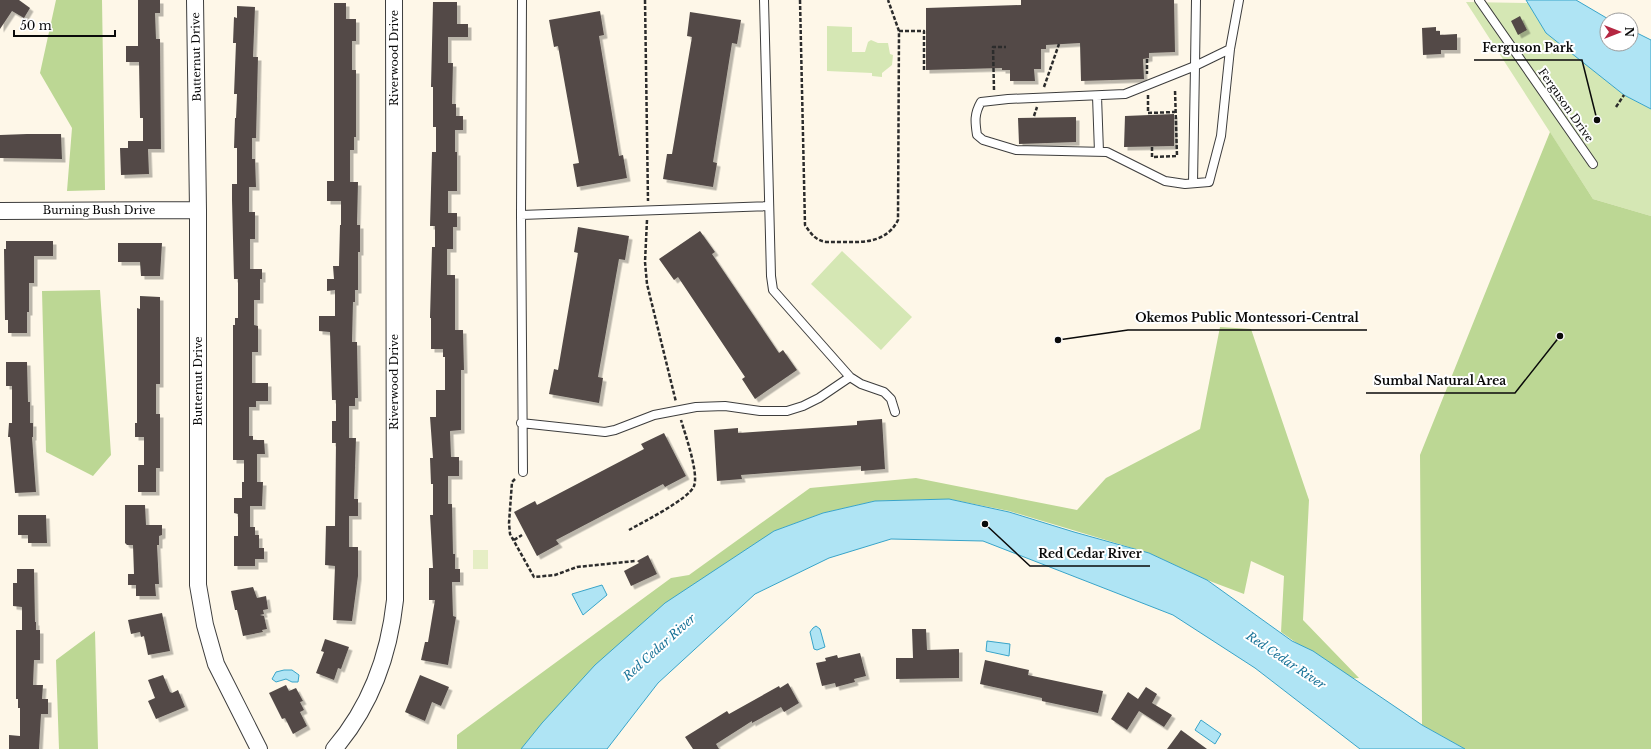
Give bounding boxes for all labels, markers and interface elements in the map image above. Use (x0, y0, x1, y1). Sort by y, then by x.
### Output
street label: Riverwood Drive (387, 10, 401, 106)
scale bar (14, 12, 115, 38)
street label: Butternut Drive (188, 12, 204, 102)
north arrow (1599, 12, 1639, 52)
text: 50 m (20, 18, 52, 33)
text: N (1622, 27, 1636, 38)
callout: Ferguson Park (1474, 36, 1582, 60)
text: Ferguson Park (1482, 40, 1575, 55)
street label: Ferguson Drive (1535, 65, 1597, 145)
street label: Burning Bush Drive (43, 203, 155, 217)
callout: Okemos Public Montessori-Central (1128, 306, 1367, 330)
text: Okemos Public Montessori-Central (1135, 310, 1359, 325)
street label: Riverwood Drive (387, 334, 401, 430)
street label: Butternut Drive (191, 336, 205, 426)
callout: Sumbal Natural Area (1366, 369, 1515, 393)
text: Sumbal Natural Area (1374, 373, 1506, 388)
callout: Red Cedar River (1030, 542, 1150, 566)
text: Red Cedar River (1038, 546, 1142, 561)
water label: Red Cedar River (619, 610, 699, 684)
water label: Red Cedar River (1243, 627, 1329, 692)

